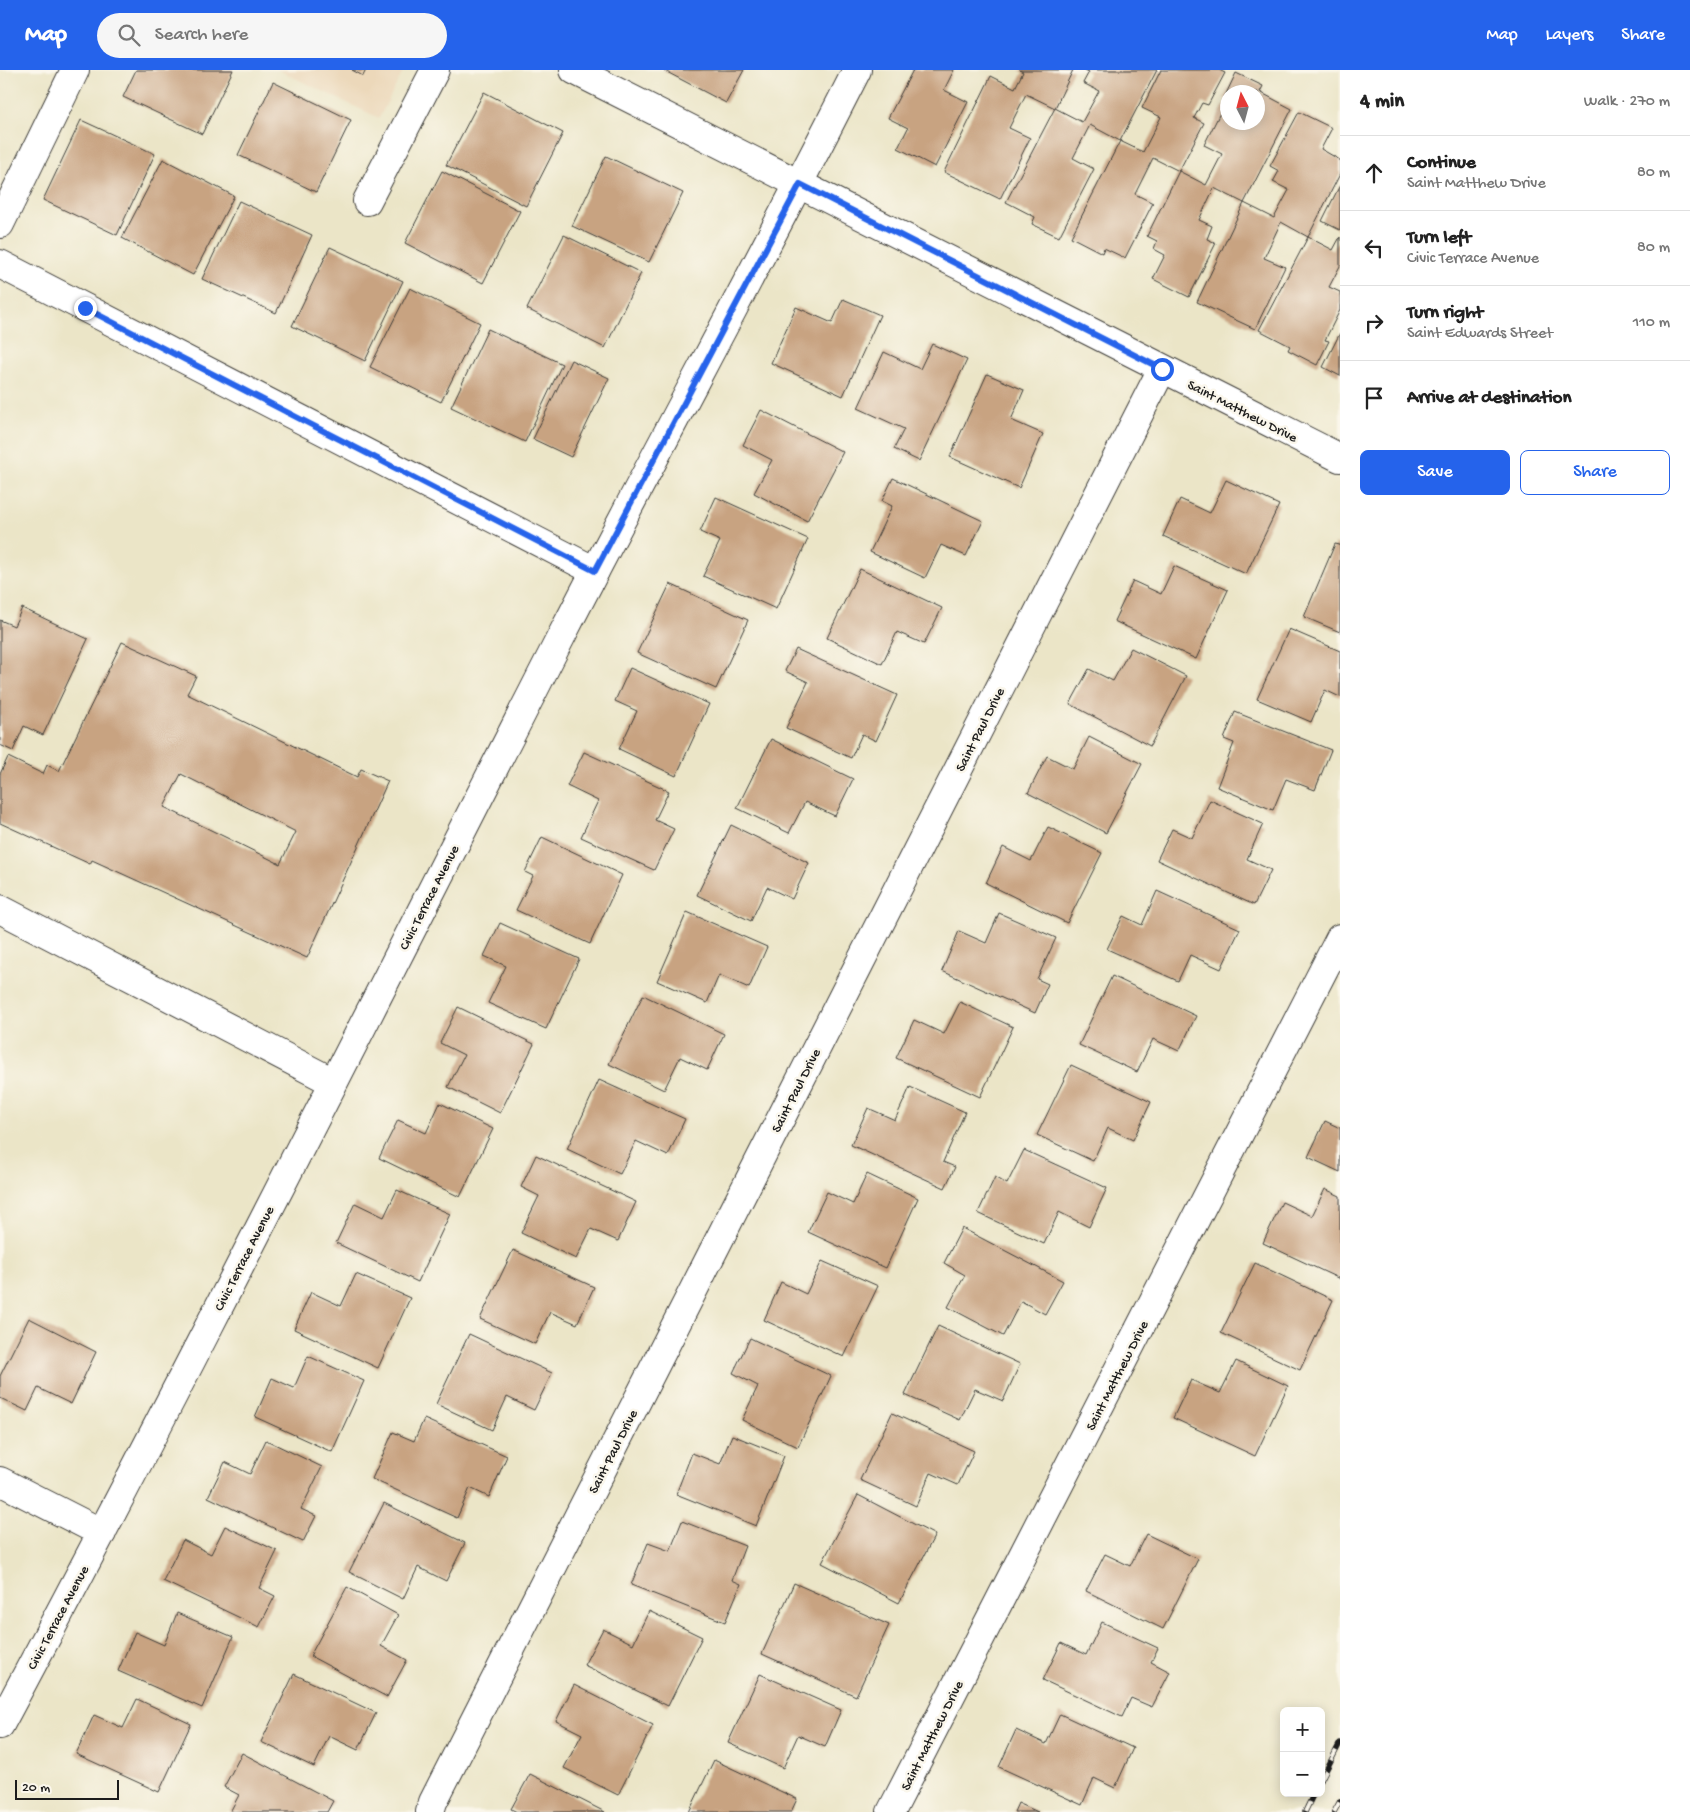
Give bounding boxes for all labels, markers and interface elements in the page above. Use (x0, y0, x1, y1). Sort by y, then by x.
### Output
search box (97, 13, 447, 58)
text: Map (25, 21, 67, 50)
icon: search (115, 21, 143, 49)
text: Search here (155, 24, 248, 47)
text: Map (1486, 25, 1518, 46)
text: Layers (1546, 25, 1593, 46)
text: Share (1621, 25, 1665, 46)
north arrow (1220, 85, 1265, 130)
text: 4 min (1360, 90, 1404, 115)
text: Walk · 270 m (1584, 93, 1670, 112)
text: Continue (1407, 152, 1476, 175)
icon: ahead (1360, 159, 1388, 187)
text: 80 m (1637, 164, 1670, 183)
text: Saint Matthew Drive (1407, 175, 1546, 194)
text: Turn left (1407, 227, 1471, 250)
icon: left (1360, 234, 1388, 262)
text: 80 m (1637, 239, 1670, 258)
text: Civic Terrace Avenue (1407, 250, 1539, 269)
route end (74, 297, 97, 320)
text: Turn right (1407, 302, 1483, 325)
icon: right (1360, 309, 1388, 337)
text: 110 m (1633, 314, 1670, 333)
text: Saint Edwards Street (1407, 325, 1553, 344)
route start (1151, 358, 1174, 381)
street label: Saint Matthew Drive (1184, 377, 1300, 448)
icon: arrive (1360, 384, 1388, 412)
text: Arrive at destination (1407, 387, 1571, 410)
button: Save (1360, 450, 1510, 495)
button: Share (1520, 450, 1670, 495)
street label: Saint Paul Drive (953, 685, 1010, 775)
street label: Civic Terrace Avenue (396, 842, 464, 953)
street label: Saint Paul Drive (769, 1046, 826, 1136)
street label: Civic Terrace Avenue (211, 1203, 279, 1314)
street label: Saint Matthew Drive (1083, 1318, 1154, 1434)
street label: Saint Paul Drive (586, 1407, 643, 1497)
street label: Civic Terrace Avenue (25, 1562, 94, 1673)
street label: Saint Matthew Drive (898, 1678, 969, 1794)
map controls (1280, 1707, 1325, 1797)
button: + (1280, 1707, 1325, 1752)
button: − (1280, 1752, 1325, 1797)
scale bar (15, 1777, 119, 1800)
text: 20 m (22, 1780, 50, 1797)

